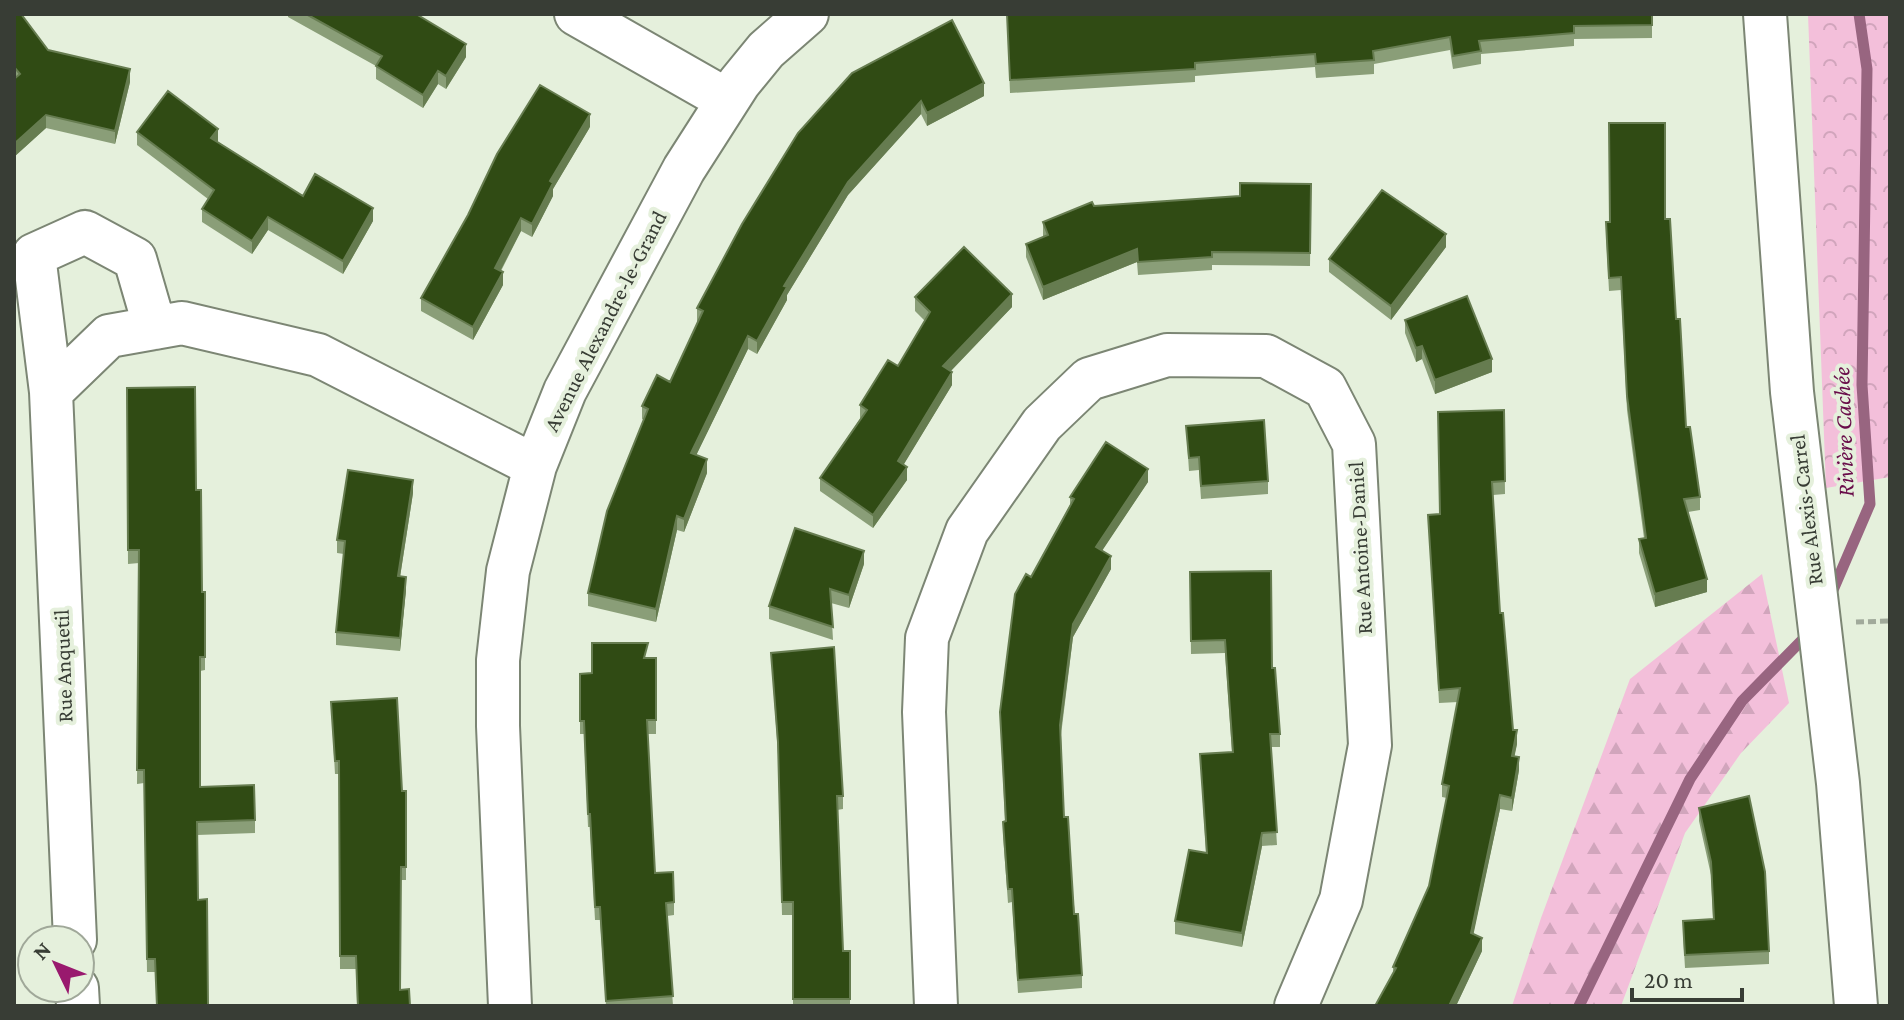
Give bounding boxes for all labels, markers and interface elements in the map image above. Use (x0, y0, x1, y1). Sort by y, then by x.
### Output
street label: Avenue Alexandre-le-Grand (538, 206, 672, 436)
water label: Rivière Cachée (1827, 367, 1859, 497)
street label: Rue Alexis-Carrel (1784, 433, 1828, 587)
street label: Rue Antoine-Daniel (1343, 461, 1377, 635)
street label: Rue Anquetil (49, 609, 77, 723)
north arrow (16, 924, 96, 1004)
text: N (27, 937, 56, 965)
scale bar (1632, 952, 1742, 1002)
text: 20 m (1644, 966, 1693, 993)

